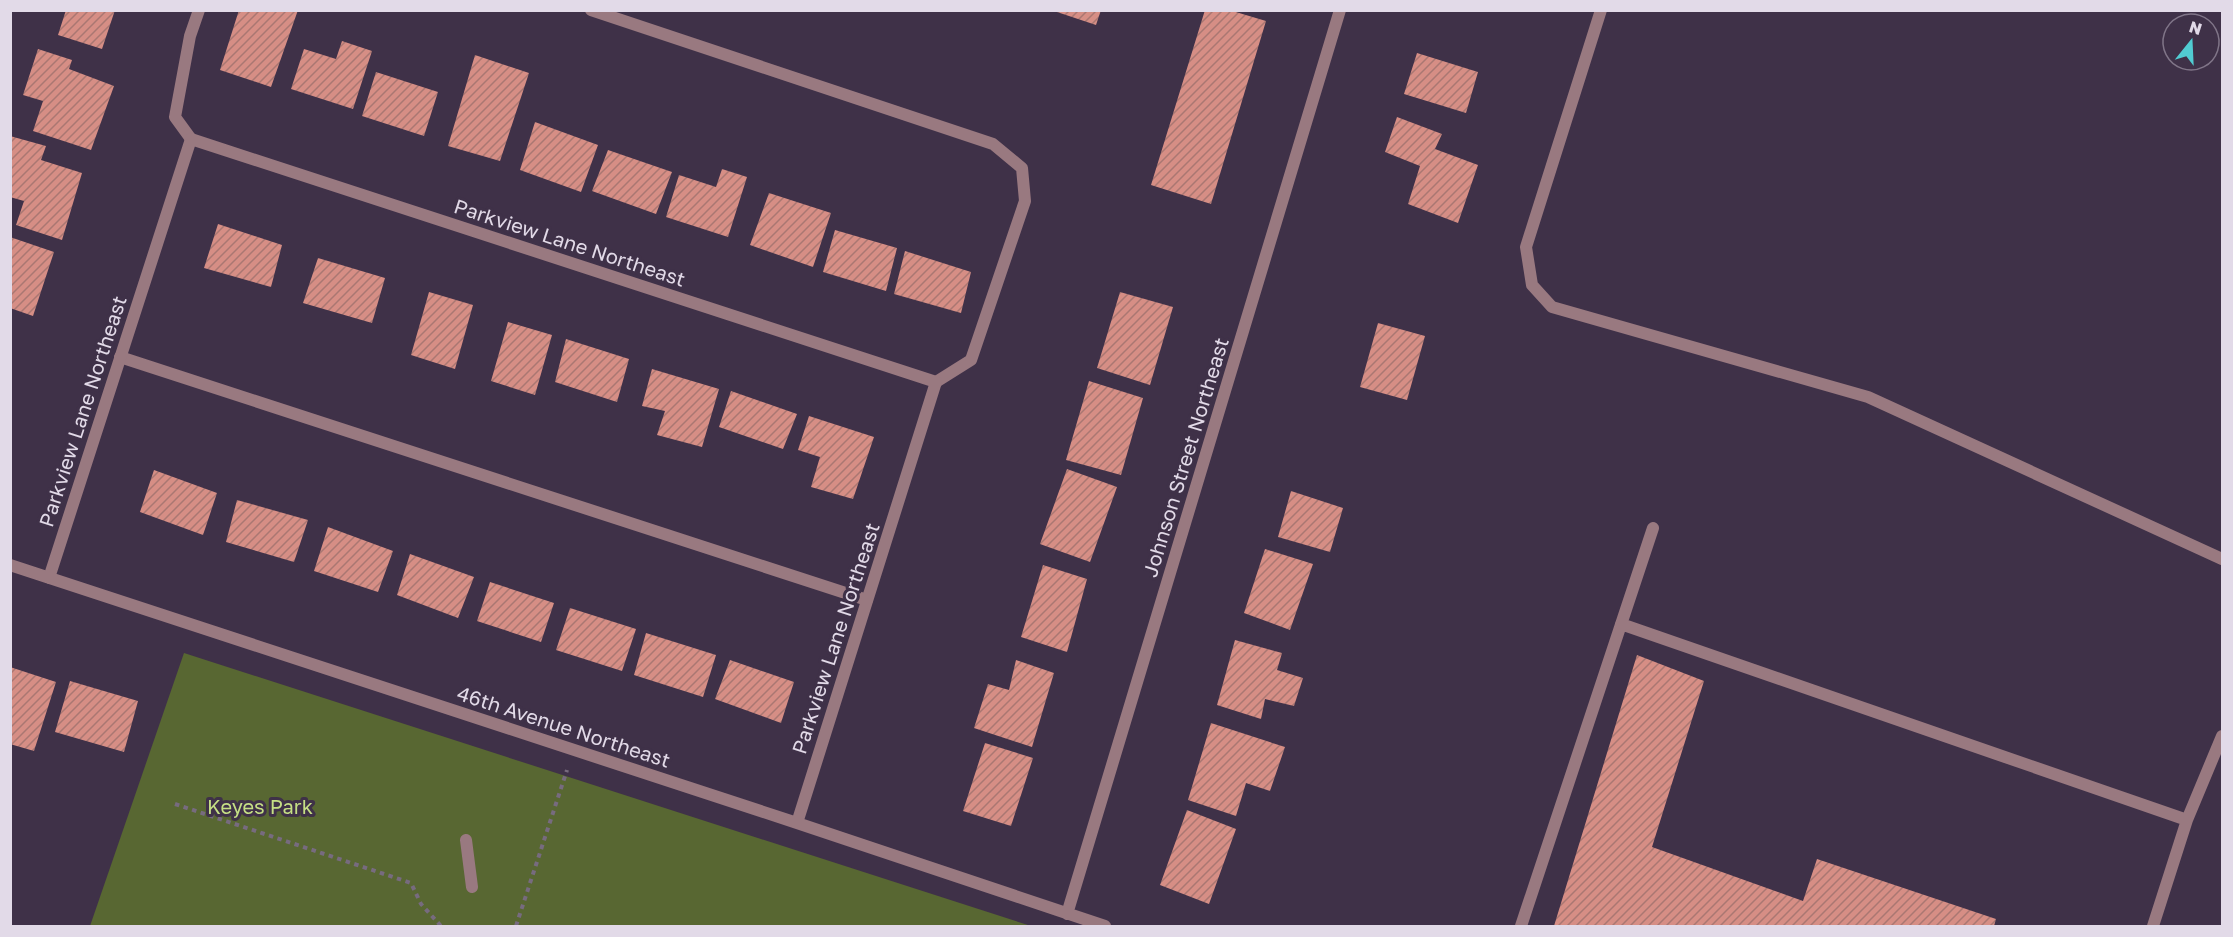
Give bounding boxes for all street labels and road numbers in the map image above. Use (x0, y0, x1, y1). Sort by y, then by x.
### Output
street label: Parkview Lane Northeast (451, 193, 689, 291)
street label: Parkview Lane Northeast (33, 292, 131, 530)
street label: Johnson Street Northeast (1137, 334, 1233, 580)
street label: Parkview Lane Northeast (786, 519, 884, 757)
street label: 46th Avenue Northeast (455, 680, 673, 772)

